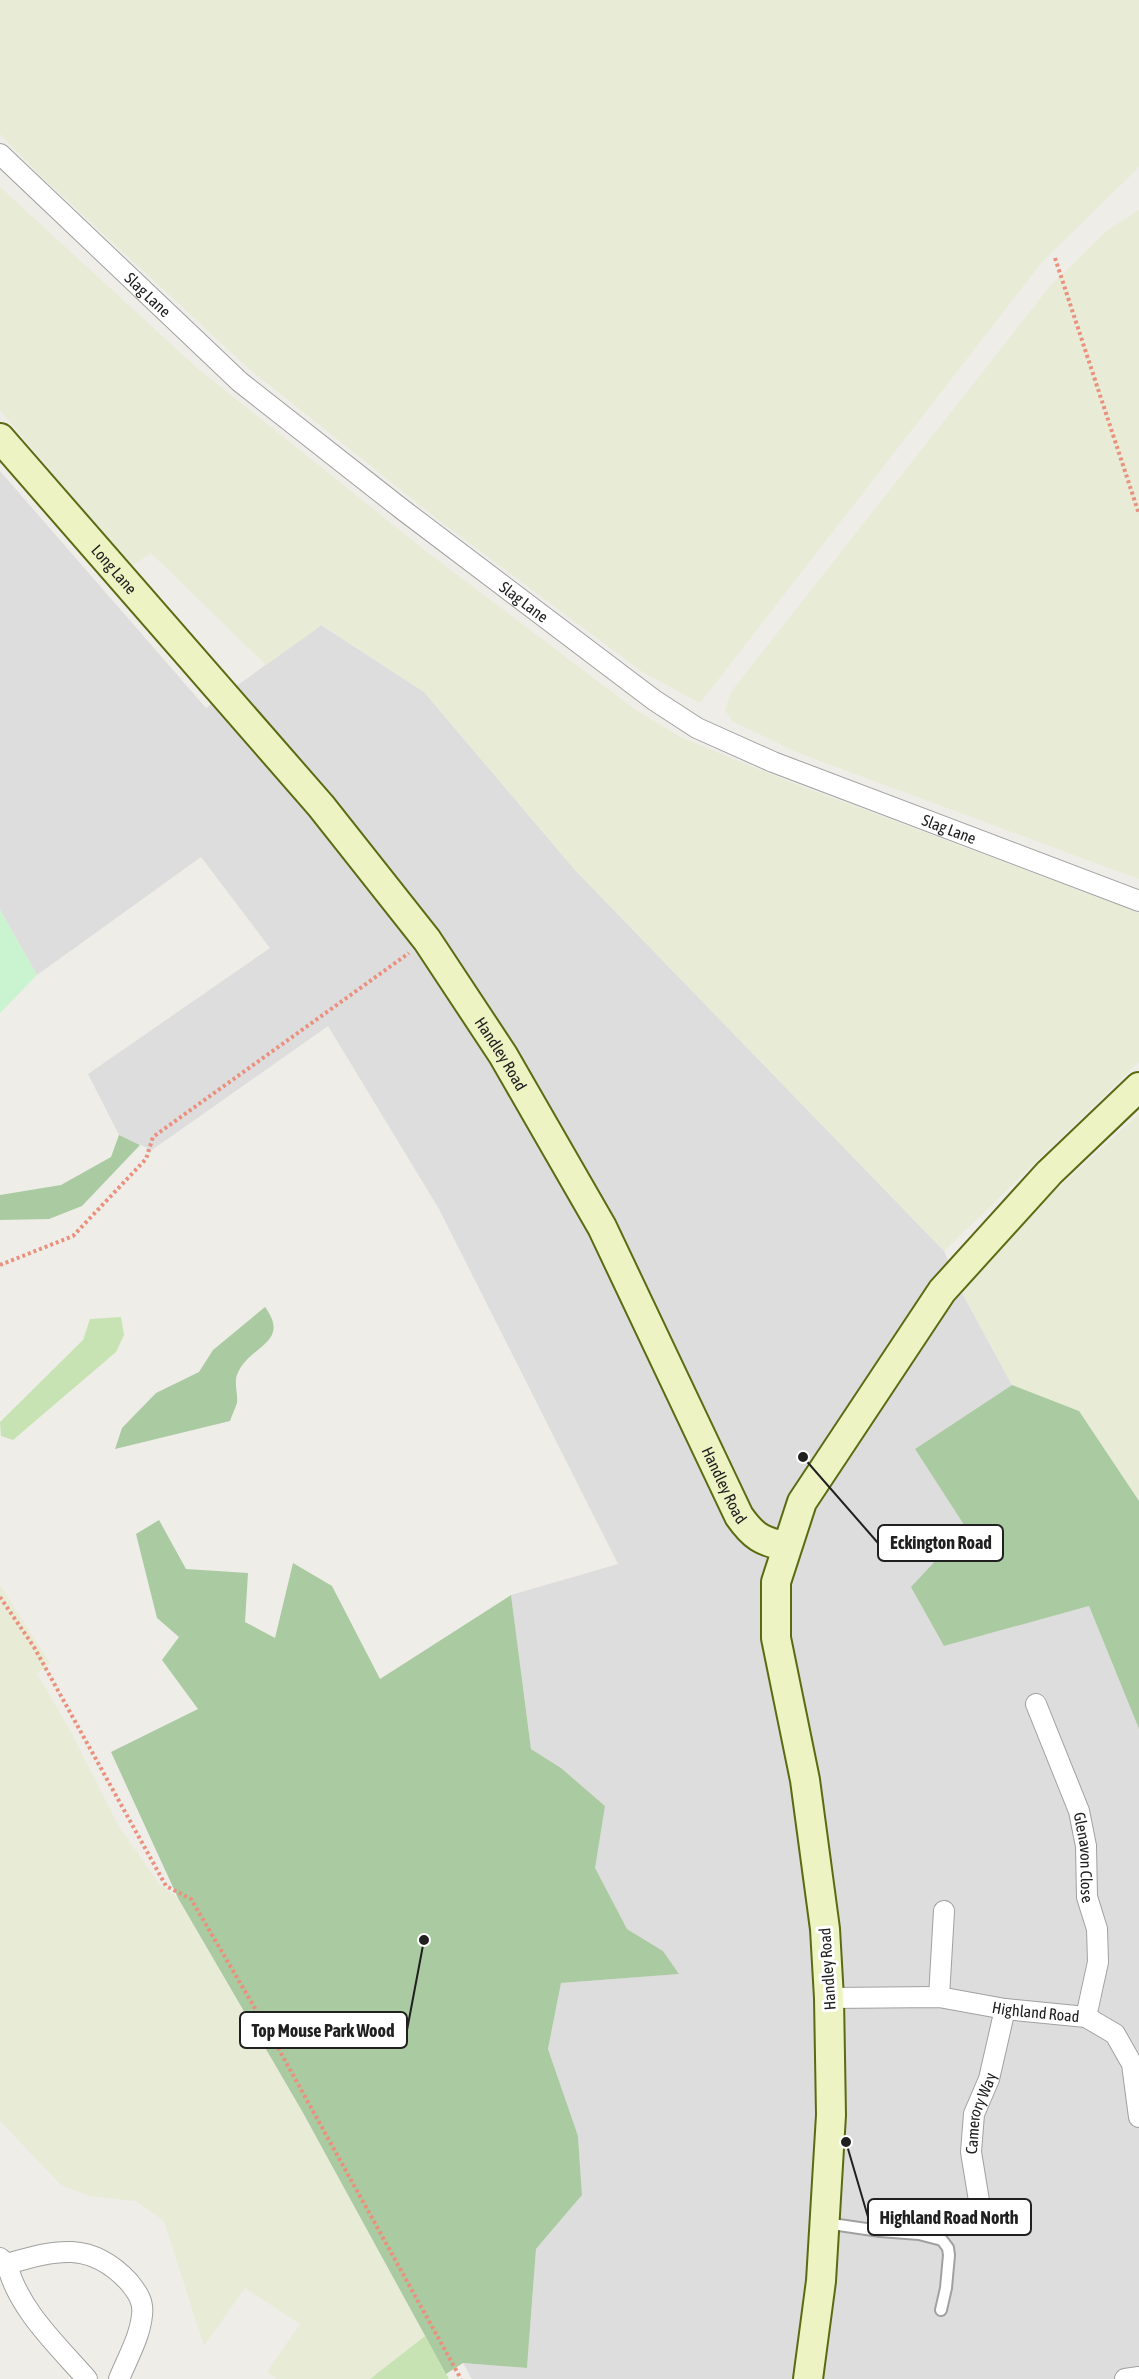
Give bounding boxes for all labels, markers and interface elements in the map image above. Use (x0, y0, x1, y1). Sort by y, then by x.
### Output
street label: Slag Lane (121, 269, 174, 320)
street label: Long Lane (88, 541, 141, 597)
street label: Slag Lane (496, 577, 552, 626)
street label: Slag Lane (920, 810, 979, 847)
street label: Handley Road (472, 1014, 530, 1094)
street label: Handley Road (698, 1444, 750, 1527)
callout: Eckington Road (878, 1525, 1003, 1561)
text: Eckington Road (890, 1532, 992, 1553)
street label: Glenavon Close (1070, 1811, 1097, 1905)
street label: Handley Road (815, 1927, 840, 2011)
street label: Highland Road (991, 1998, 1080, 2025)
callout: Top Mouse Park Wood (240, 2012, 407, 2048)
text: Top Mouse Park Wood (252, 2020, 394, 2041)
street label: Camerory Way (962, 2071, 1000, 2155)
callout: Highland Road North (868, 2199, 1031, 2235)
text: Highland Road North (880, 2207, 1019, 2228)

